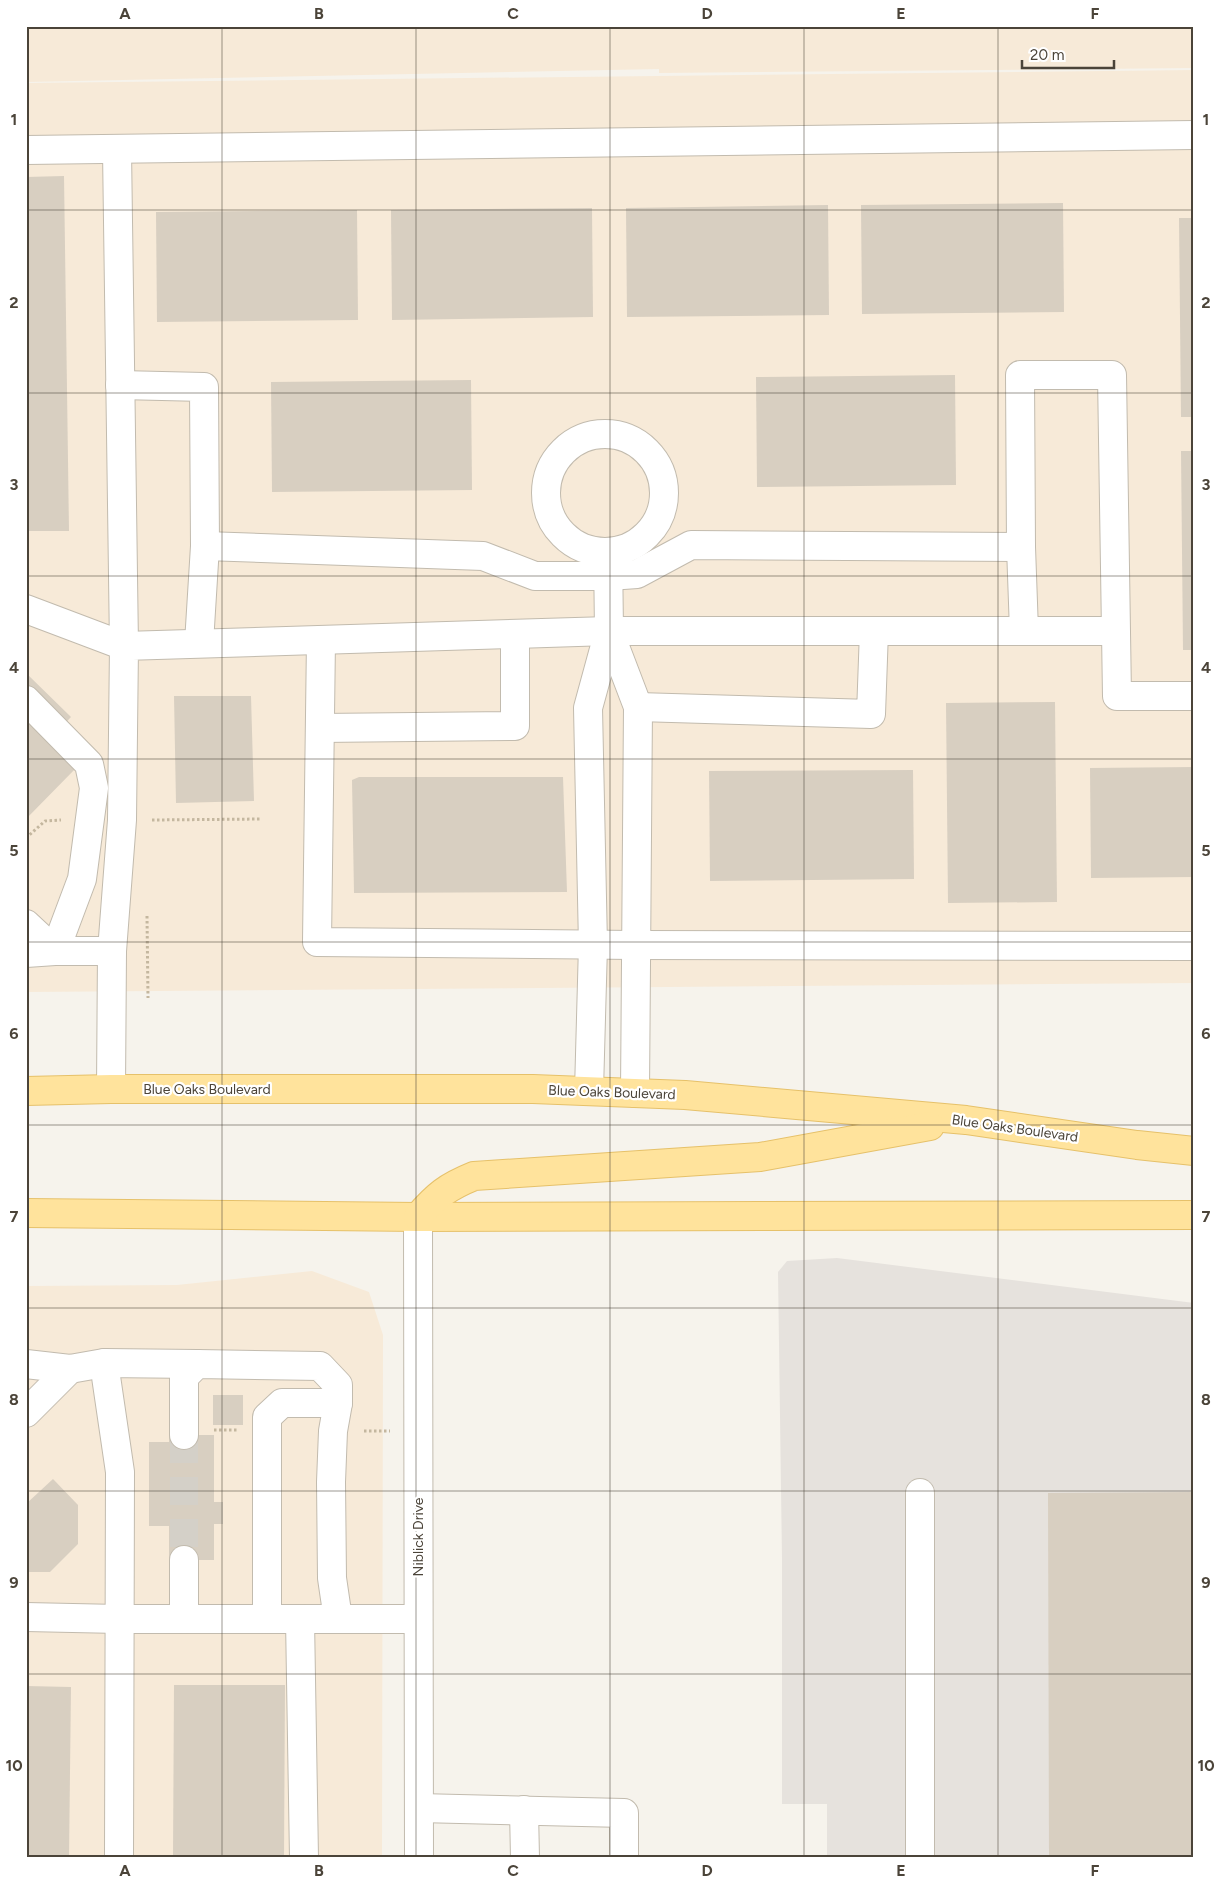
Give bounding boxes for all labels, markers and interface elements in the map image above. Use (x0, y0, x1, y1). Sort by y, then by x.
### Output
text: A (119, 4, 131, 23)
text: B (314, 4, 324, 23)
text: C (507, 4, 519, 23)
text: D (701, 4, 713, 23)
text: E (896, 4, 906, 23)
text: F (1091, 4, 1100, 23)
scale bar (1022, 38, 1115, 70)
text: 20 m (1030, 46, 1064, 64)
text: 1 (11, 110, 17, 129)
text: 1 (1203, 110, 1209, 129)
text: 2 (9, 293, 19, 312)
text: 2 (1201, 293, 1211, 312)
text: 3 (10, 475, 19, 494)
text: 3 (1202, 475, 1211, 494)
text: 4 (9, 658, 19, 677)
text: 4 (1201, 658, 1211, 677)
text: 5 (9, 841, 19, 860)
text: 5 (1201, 841, 1211, 860)
text: 6 (9, 1024, 19, 1043)
text: 6 (1201, 1024, 1211, 1043)
street label: Blue Oaks Boulevard (143, 1081, 271, 1098)
street label: Blue Oaks Boulevard (548, 1082, 676, 1103)
street label: Blue Oaks Boulevard (951, 1111, 1079, 1146)
text: 7 (10, 1207, 19, 1226)
text: 7 (1202, 1207, 1211, 1226)
text: 8 (9, 1390, 19, 1409)
text: 8 (1201, 1390, 1211, 1409)
street label: Niblick Drive (410, 1497, 427, 1576)
text: 9 (9, 1573, 19, 1592)
text: 9 (1201, 1573, 1211, 1592)
text: 10 (5, 1756, 23, 1775)
text: 10 (1197, 1756, 1215, 1775)
text: A (119, 1861, 131, 1880)
text: B (314, 1861, 324, 1880)
text: C (507, 1861, 519, 1880)
text: D (701, 1861, 713, 1880)
text: E (896, 1861, 906, 1880)
text: F (1091, 1861, 1100, 1880)

